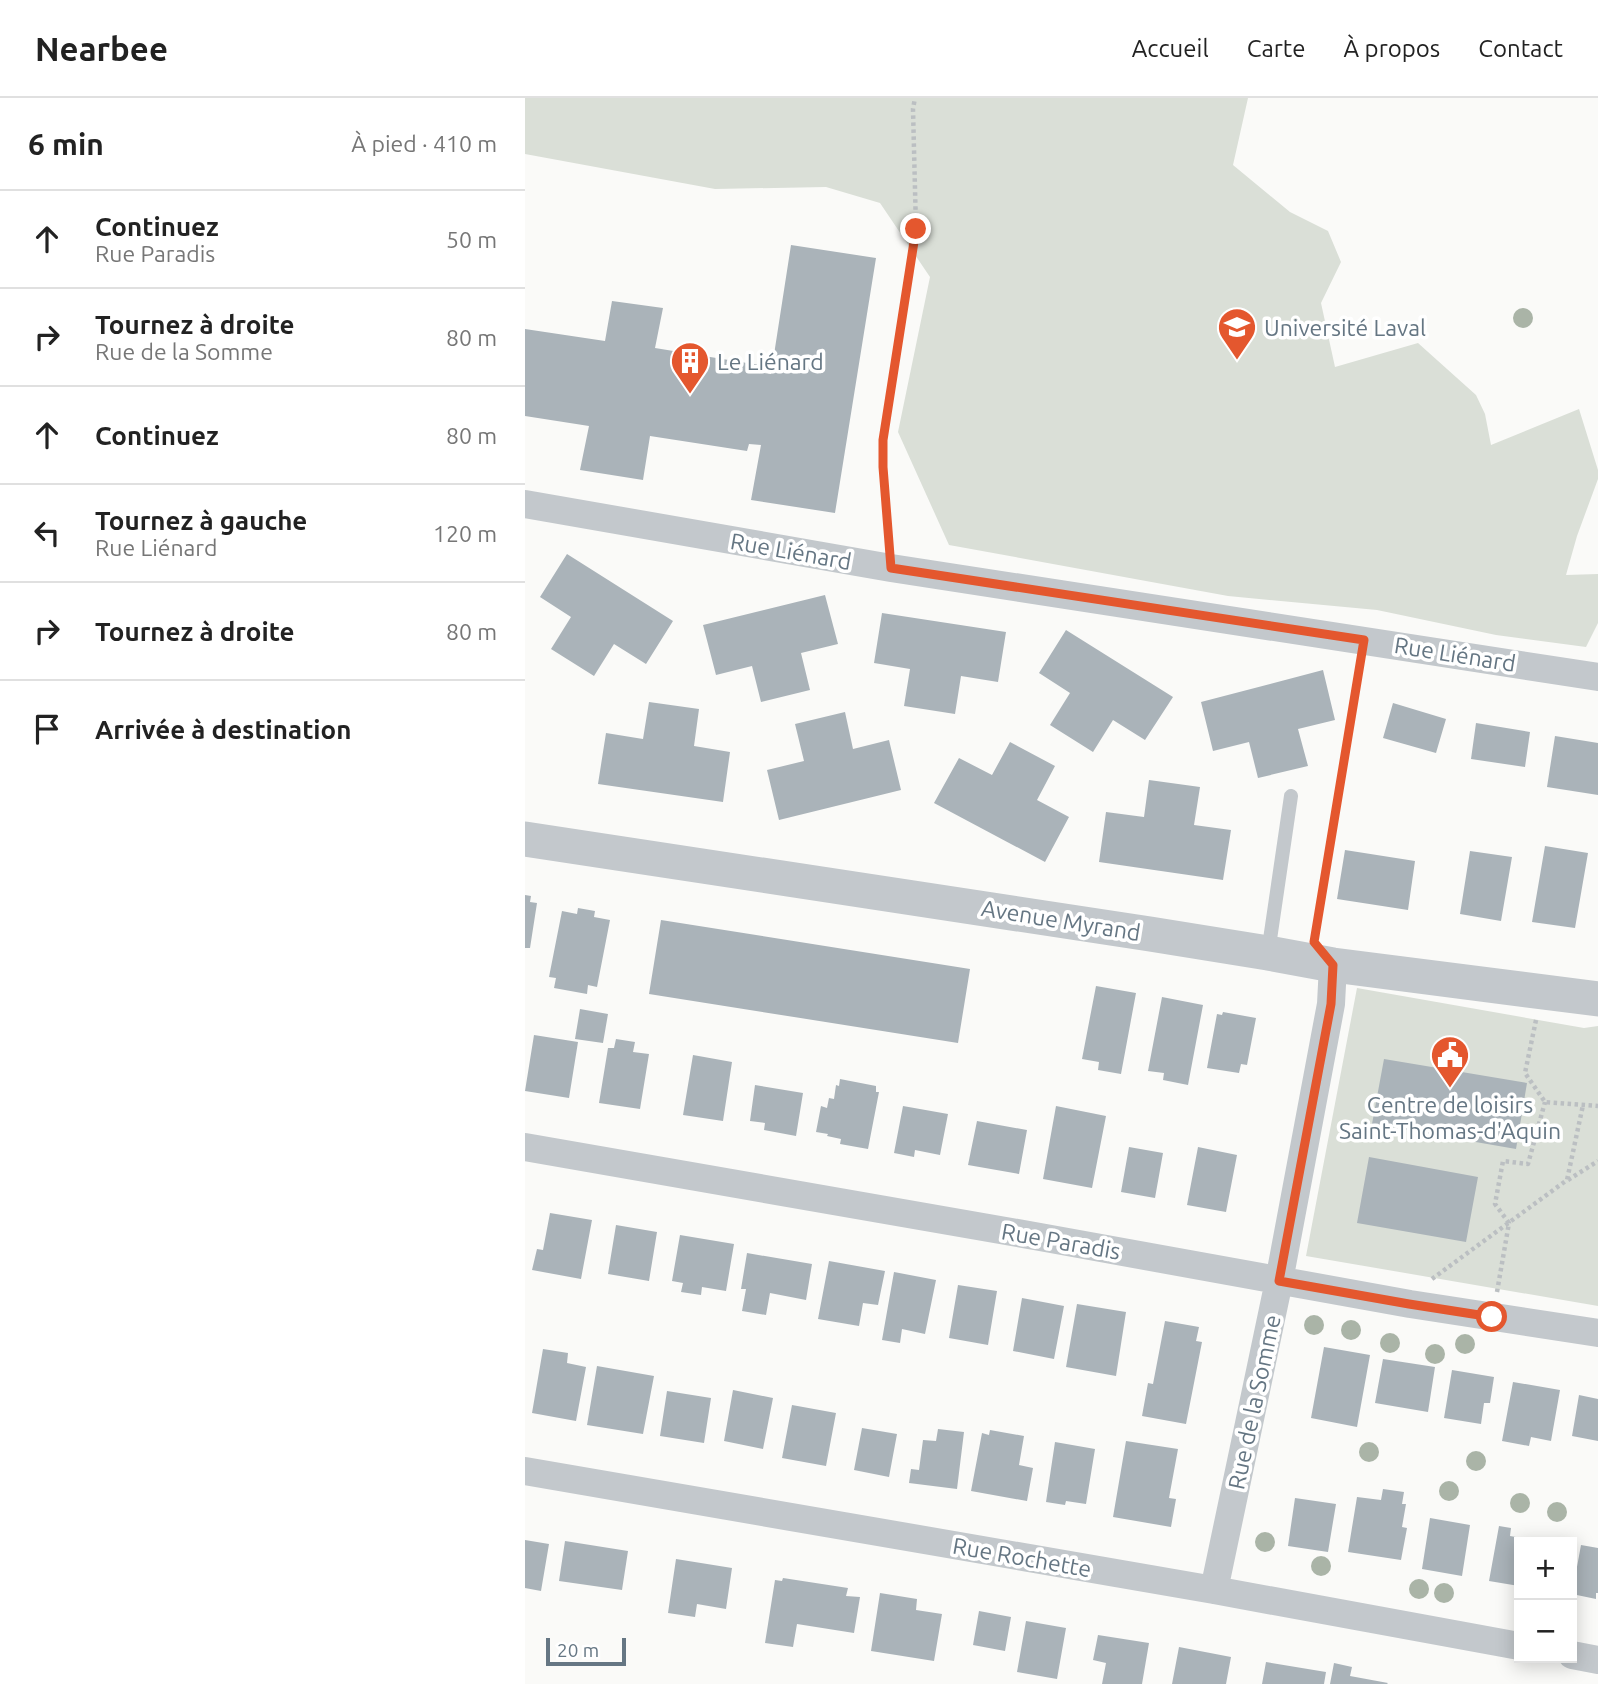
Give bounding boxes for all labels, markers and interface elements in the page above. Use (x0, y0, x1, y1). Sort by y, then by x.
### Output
text: Nearbee (35, 30, 168, 67)
text: Accueil (1132, 35, 1209, 62)
text: Carte (1247, 35, 1306, 62)
text: À propos (1344, 35, 1440, 62)
text: Contact (1478, 35, 1563, 62)
text: 6 min (28, 127, 104, 161)
text: À pied · 410 m (351, 131, 497, 156)
text: Continuez (95, 212, 219, 241)
route end (900, 213, 931, 244)
icon: ahead (28, 220, 66, 258)
text: 50 m (446, 227, 497, 252)
text: Rue Paradis (95, 241, 215, 266)
school or university icon: Université Laval (1216, 306, 1258, 361)
text: Tournez à droite (95, 310, 294, 339)
place label: Université Laval (1264, 315, 1426, 340)
icon: right (28, 318, 66, 356)
text: 80 m (446, 325, 497, 350)
text: Rue de la Somme (95, 339, 273, 364)
building icon: Le Liénard (669, 340, 711, 395)
place label: Le Liénard (717, 349, 824, 374)
icon: ahead (28, 416, 66, 454)
text: Continuez (95, 421, 219, 450)
text: 80 m (446, 423, 497, 448)
text: Tournez à gauche (95, 506, 307, 535)
icon: left (28, 514, 66, 552)
text: 120 m (433, 521, 497, 546)
street label: Rue Liénard (728, 528, 854, 574)
text: Rue Liénard (95, 535, 218, 560)
icon: right (28, 612, 66, 650)
text: Tournez à droite (95, 617, 294, 646)
text: 80 m (446, 619, 497, 644)
street label: Rue Liénard (1393, 632, 1517, 676)
icon: arrive (28, 710, 66, 748)
text: Arrivée à destination (95, 715, 351, 744)
street label: Avenue Myrand (980, 895, 1142, 945)
public building icon: Centre de loisirs Saint-Thomas-d'Aquin (1429, 1034, 1471, 1089)
place label: Centre de loisirs Saint-Thomas-d'Aquin (1339, 1092, 1561, 1143)
street label: Rue Paradis (1000, 1218, 1122, 1264)
route start (1476, 1301, 1507, 1332)
street label: Rue de la Somme (1223, 1312, 1285, 1492)
street label: Rue Rochette (951, 1532, 1093, 1582)
map controls (1514, 1537, 1577, 1663)
button: + (1514, 1537, 1577, 1600)
button: − (1514, 1600, 1577, 1663)
scale bar (546, 1635, 627, 1667)
text: 20 m (557, 1639, 599, 1661)

